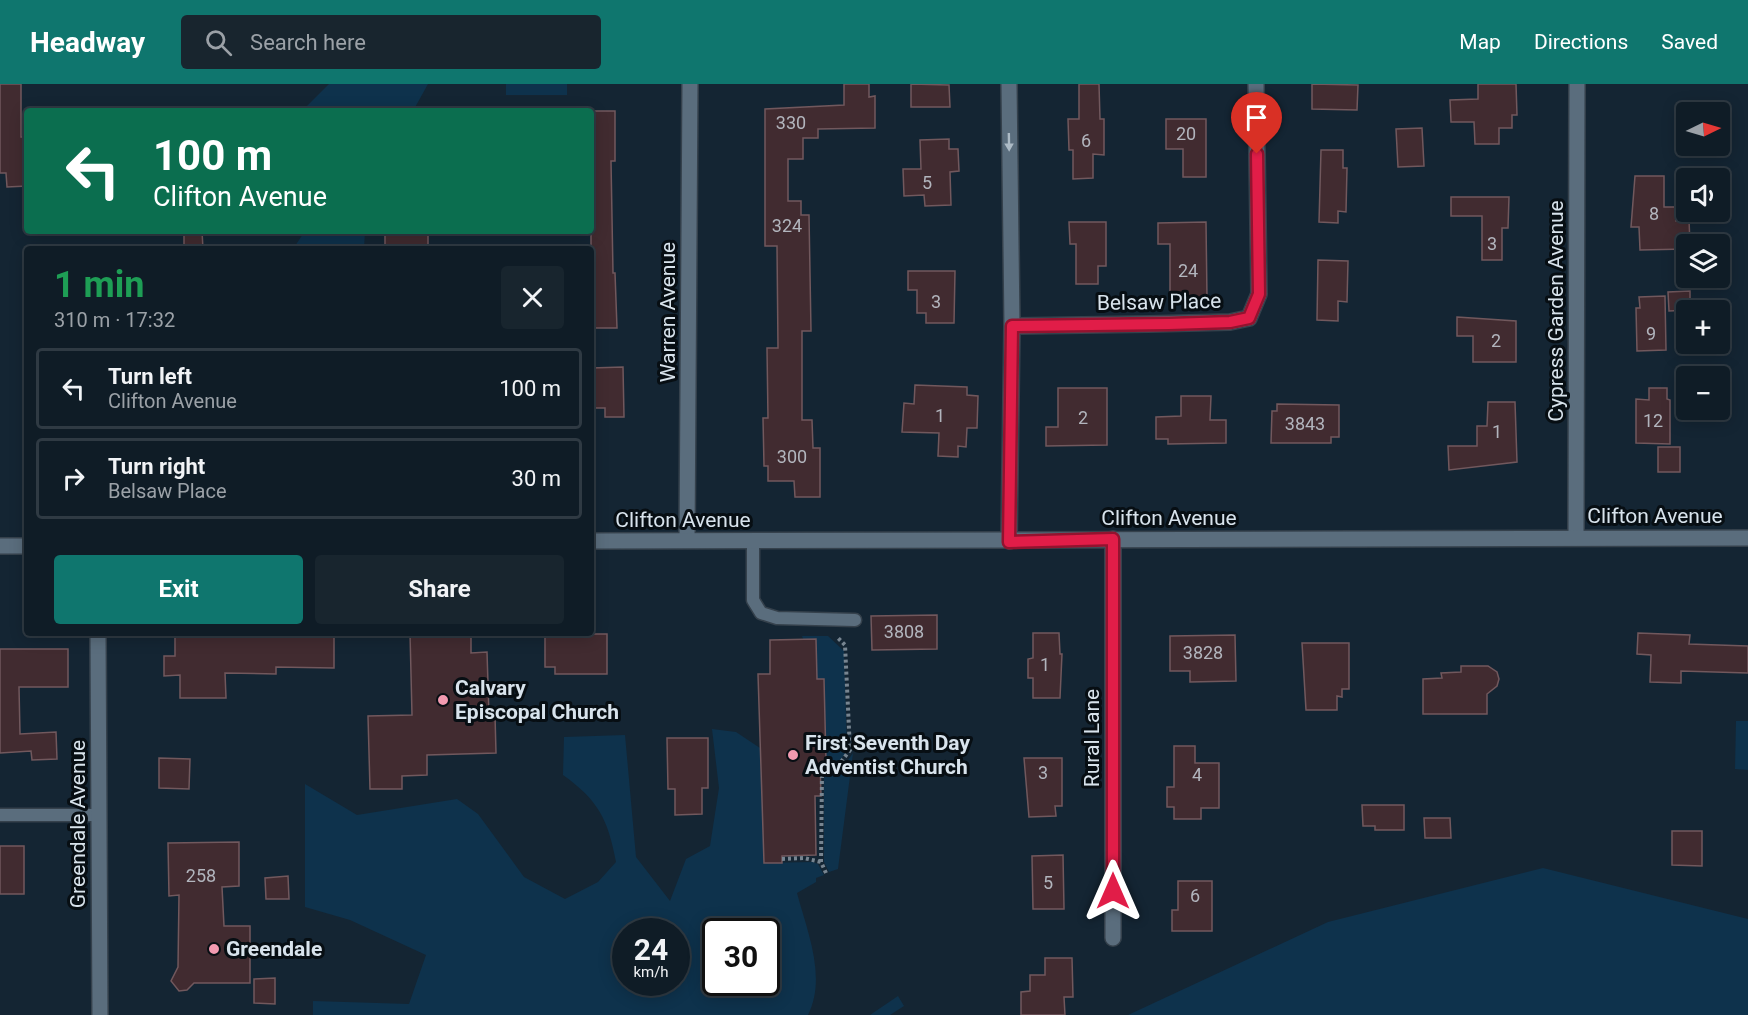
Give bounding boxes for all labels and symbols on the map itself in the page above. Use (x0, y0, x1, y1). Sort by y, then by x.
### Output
pin (1231, 92, 1282, 154)
north arrow (1676, 102, 1730, 156)
house number: 330 (776, 112, 806, 133)
house number: 20 (1176, 123, 1196, 144)
house number: 6 (1081, 130, 1091, 151)
one-way arrow (1005, 133, 1014, 152)
house number: 5 (922, 172, 932, 193)
street label: Cypress Garden Avenue (1544, 200, 1568, 422)
house number: 8 (1649, 203, 1659, 224)
house number: 324 (772, 215, 802, 236)
house number: 3 (1487, 233, 1497, 254)
street label: Warren Avenue (656, 242, 680, 382)
house number: 24 (1178, 260, 1198, 281)
street label: Belsaw Place (1097, 289, 1221, 315)
house number: 3 (931, 291, 941, 312)
house number: 9 (1646, 323, 1656, 344)
house number: 2 (1491, 330, 1501, 351)
house number: 1 (935, 405, 945, 426)
house number: 2 (1078, 407, 1088, 428)
house number: 12 (1643, 410, 1663, 431)
house number: 3843 (1285, 413, 1325, 434)
house number: 1 (1492, 421, 1502, 442)
house number: 300 (777, 446, 807, 467)
street label: Clifton Avenue (1587, 504, 1723, 528)
street label: Clifton Avenue (1101, 506, 1237, 530)
street label: Clifton Avenue (615, 508, 751, 532)
house number: 3808 (884, 621, 924, 642)
house number: 3828 (1183, 642, 1223, 663)
house number: 1 (1040, 654, 1050, 675)
place label: Calvary Episcopal Church (455, 676, 619, 724)
street label: Rural Lane (1080, 689, 1104, 787)
marker: Calvary Episcopal Church (436, 693, 450, 707)
place label: First Seventh Day Adventist Church (805, 731, 970, 779)
street label: Greendale Avenue (66, 740, 90, 908)
marker: First Seventh Day Adventist Church (786, 748, 800, 762)
house number: 3 (1038, 762, 1048, 783)
house number: 4 (1192, 764, 1202, 785)
position arrow (1081, 859, 1145, 923)
house number: 258 (186, 865, 216, 886)
house number: 5 (1043, 872, 1053, 893)
house number: 6 (1190, 885, 1200, 906)
speed limit sign: 30 (702, 918, 780, 996)
place label: Greendale (226, 937, 322, 961)
marker: Greendale (207, 942, 221, 956)

